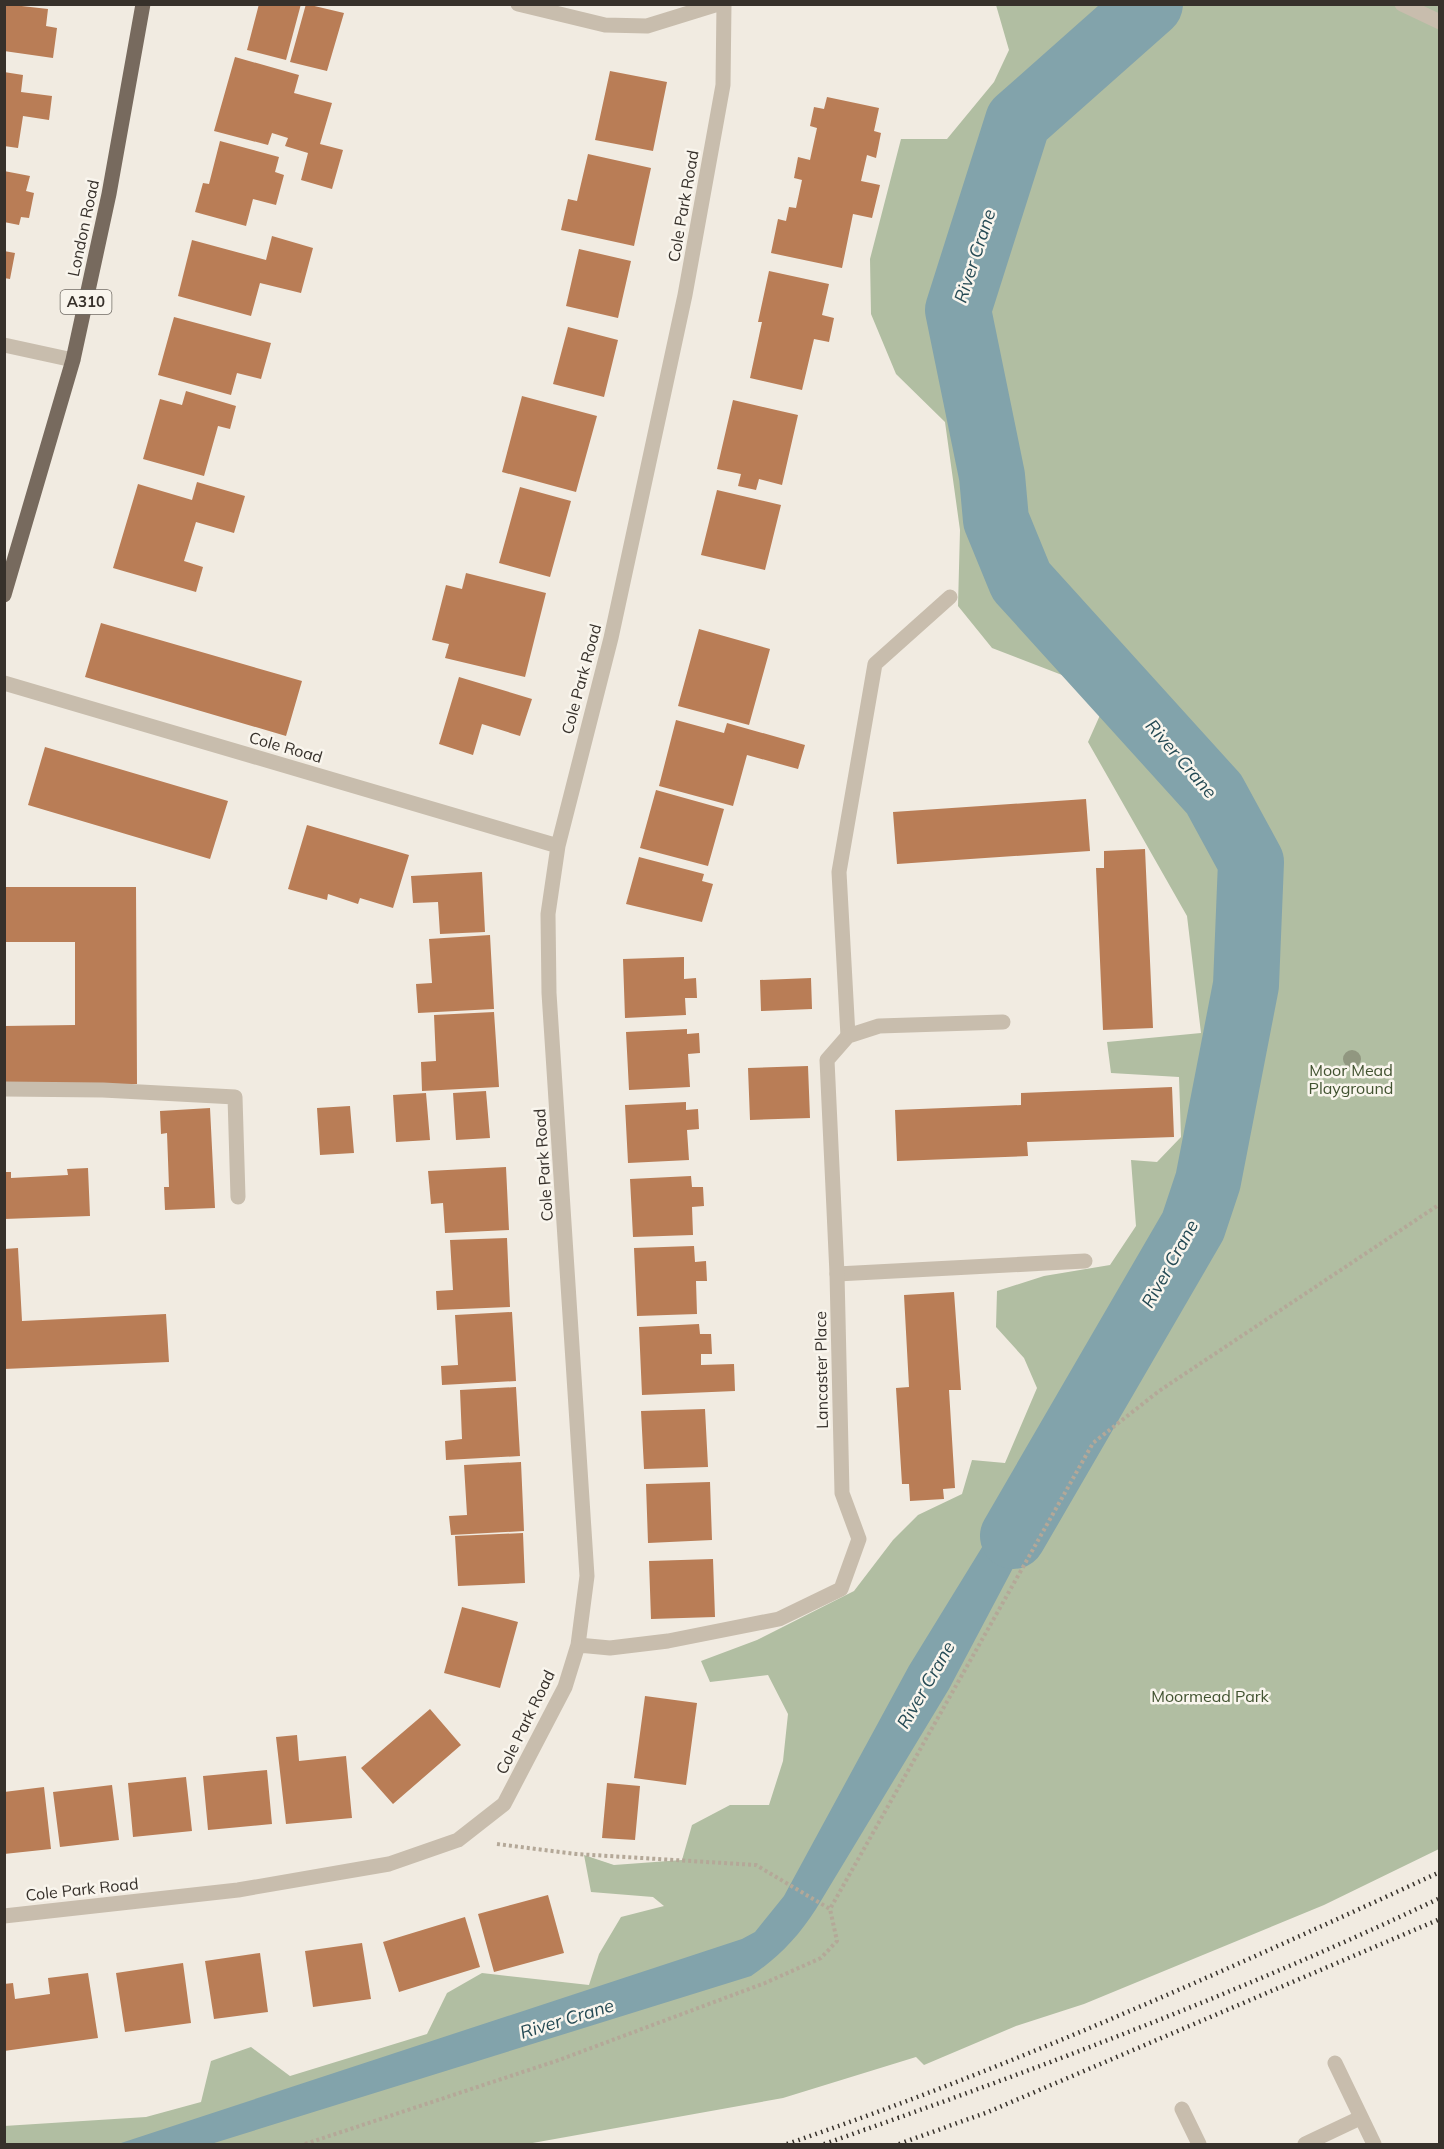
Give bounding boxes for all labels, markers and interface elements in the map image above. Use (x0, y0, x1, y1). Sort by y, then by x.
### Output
street label: Cole Park Road (663, 148, 703, 264)
street label: London Road (63, 178, 103, 278)
water label: River Crane (949, 206, 1001, 306)
road number: A310 (60, 290, 112, 314)
street label: Cole Park Road (557, 622, 605, 736)
water label: River Crane (1141, 714, 1222, 803)
street label: Cole Road (247, 727, 325, 767)
park label: Moor Mead Playground (1309, 1060, 1393, 1098)
street label: Cole Park Road (529, 1108, 557, 1222)
water label: River Crane (1136, 1216, 1203, 1312)
street label: Lancaster Place (810, 1311, 832, 1429)
water label: River Crane (891, 1637, 960, 1733)
street label: Cole Park Road (491, 1667, 559, 1777)
park label: Moormead Park (1151, 1686, 1270, 1706)
street label: Cole Park Road (25, 1873, 139, 1905)
water label: River Crane (517, 1993, 617, 2044)

